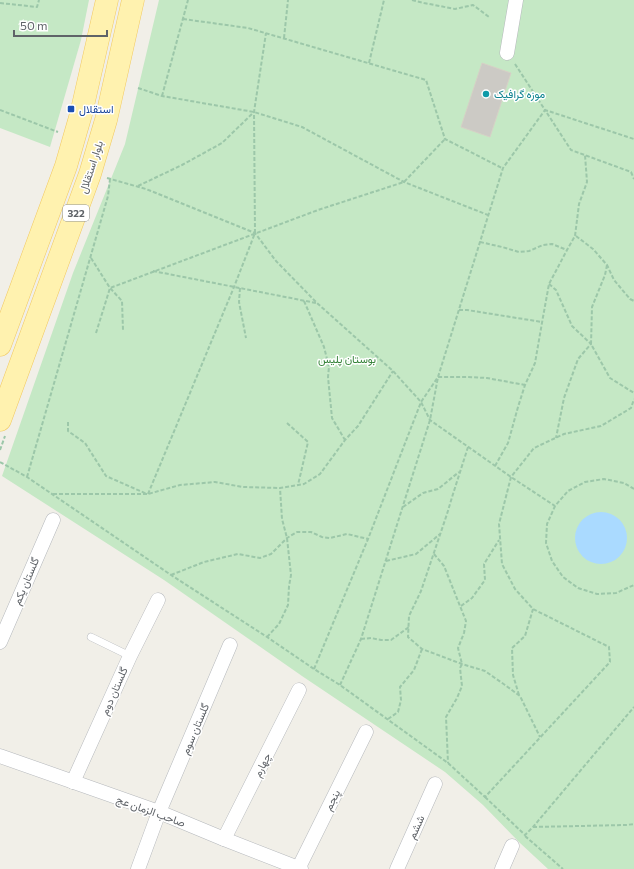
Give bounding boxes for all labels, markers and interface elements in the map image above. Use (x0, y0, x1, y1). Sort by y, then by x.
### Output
scale bar (14, 12, 107, 38)
text: 50 m (20, 18, 48, 32)
place label: موزه گرافیک (494, 87, 545, 101)
marker: موزه گرافیک (481, 89, 491, 99)
place label: استقلال (79, 102, 114, 116)
marker: استقلال (66, 104, 76, 114)
street label: بلوار استقلال (76, 139, 106, 195)
road number: 322 (63, 205, 89, 221)
park label: بوستان پلیس (318, 352, 376, 367)
street label: گلستان یکم (10, 555, 43, 607)
street label: گلستان دوم (97, 665, 132, 718)
street label: گلستان سوم (178, 701, 213, 757)
street label: چهارم (250, 751, 275, 780)
street label: پنجم (321, 787, 344, 813)
street label: صاحب الزمان عج (114, 792, 187, 831)
street label: ششم (405, 812, 429, 842)

